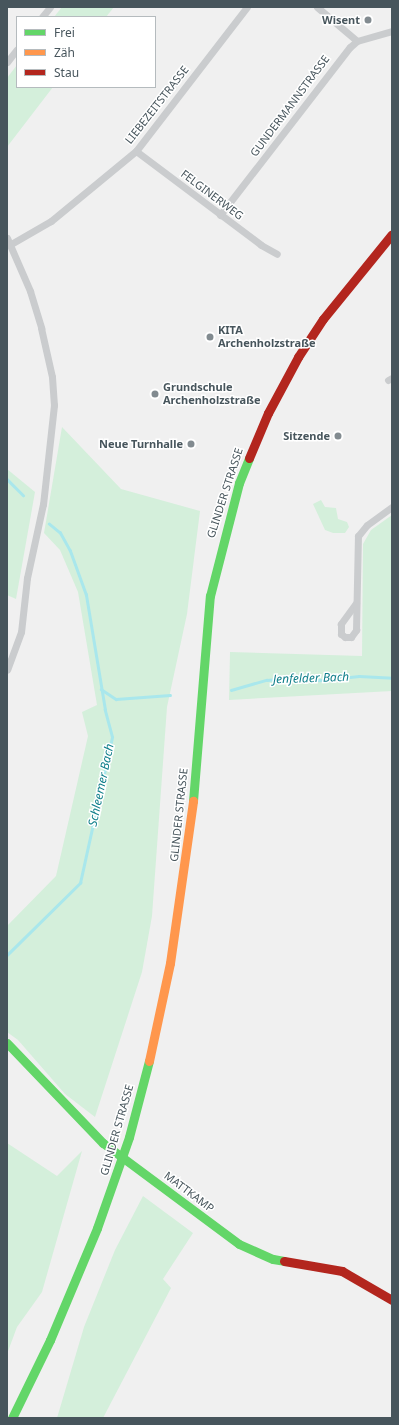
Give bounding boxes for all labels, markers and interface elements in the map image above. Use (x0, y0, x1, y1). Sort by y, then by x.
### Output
place label: Wisent (322, 13, 360, 27)
marker: Wisent (363, 15, 373, 25)
legend (16, 16, 156, 88)
text: Frei (54, 24, 75, 41)
text: Zäh (54, 44, 75, 61)
street label: GUNDERMANNSTRASSE (248, 53, 332, 159)
street label: LIEBEZEITSTRASSE (122, 63, 192, 147)
text: Stau (54, 64, 79, 81)
street label: FELGINERWEG (178, 167, 246, 223)
place label: KITA Archenholzstraße (218, 324, 315, 350)
marker: KITA Archenholzstraße (205, 332, 215, 342)
place label: Grundschule Archenholzstraße (163, 381, 260, 407)
marker: Grundschule Archenholzstraße (150, 389, 160, 399)
place label: Sitzende (283, 429, 330, 443)
marker: Sitzende (333, 431, 343, 441)
place label: Neue Turnhalle (99, 437, 183, 451)
marker: Neue Turnhalle (186, 439, 196, 449)
street label: GLINDER STRASSE (204, 446, 246, 540)
water label: Jenfelder Bach (273, 669, 349, 687)
water label: Schleemer Bach (85, 742, 117, 828)
street label: GLINDER STRASSE (168, 768, 190, 862)
street label: GLINDER STRASSE (98, 1083, 136, 1177)
street label: MATTKAMP (161, 1169, 217, 1215)

